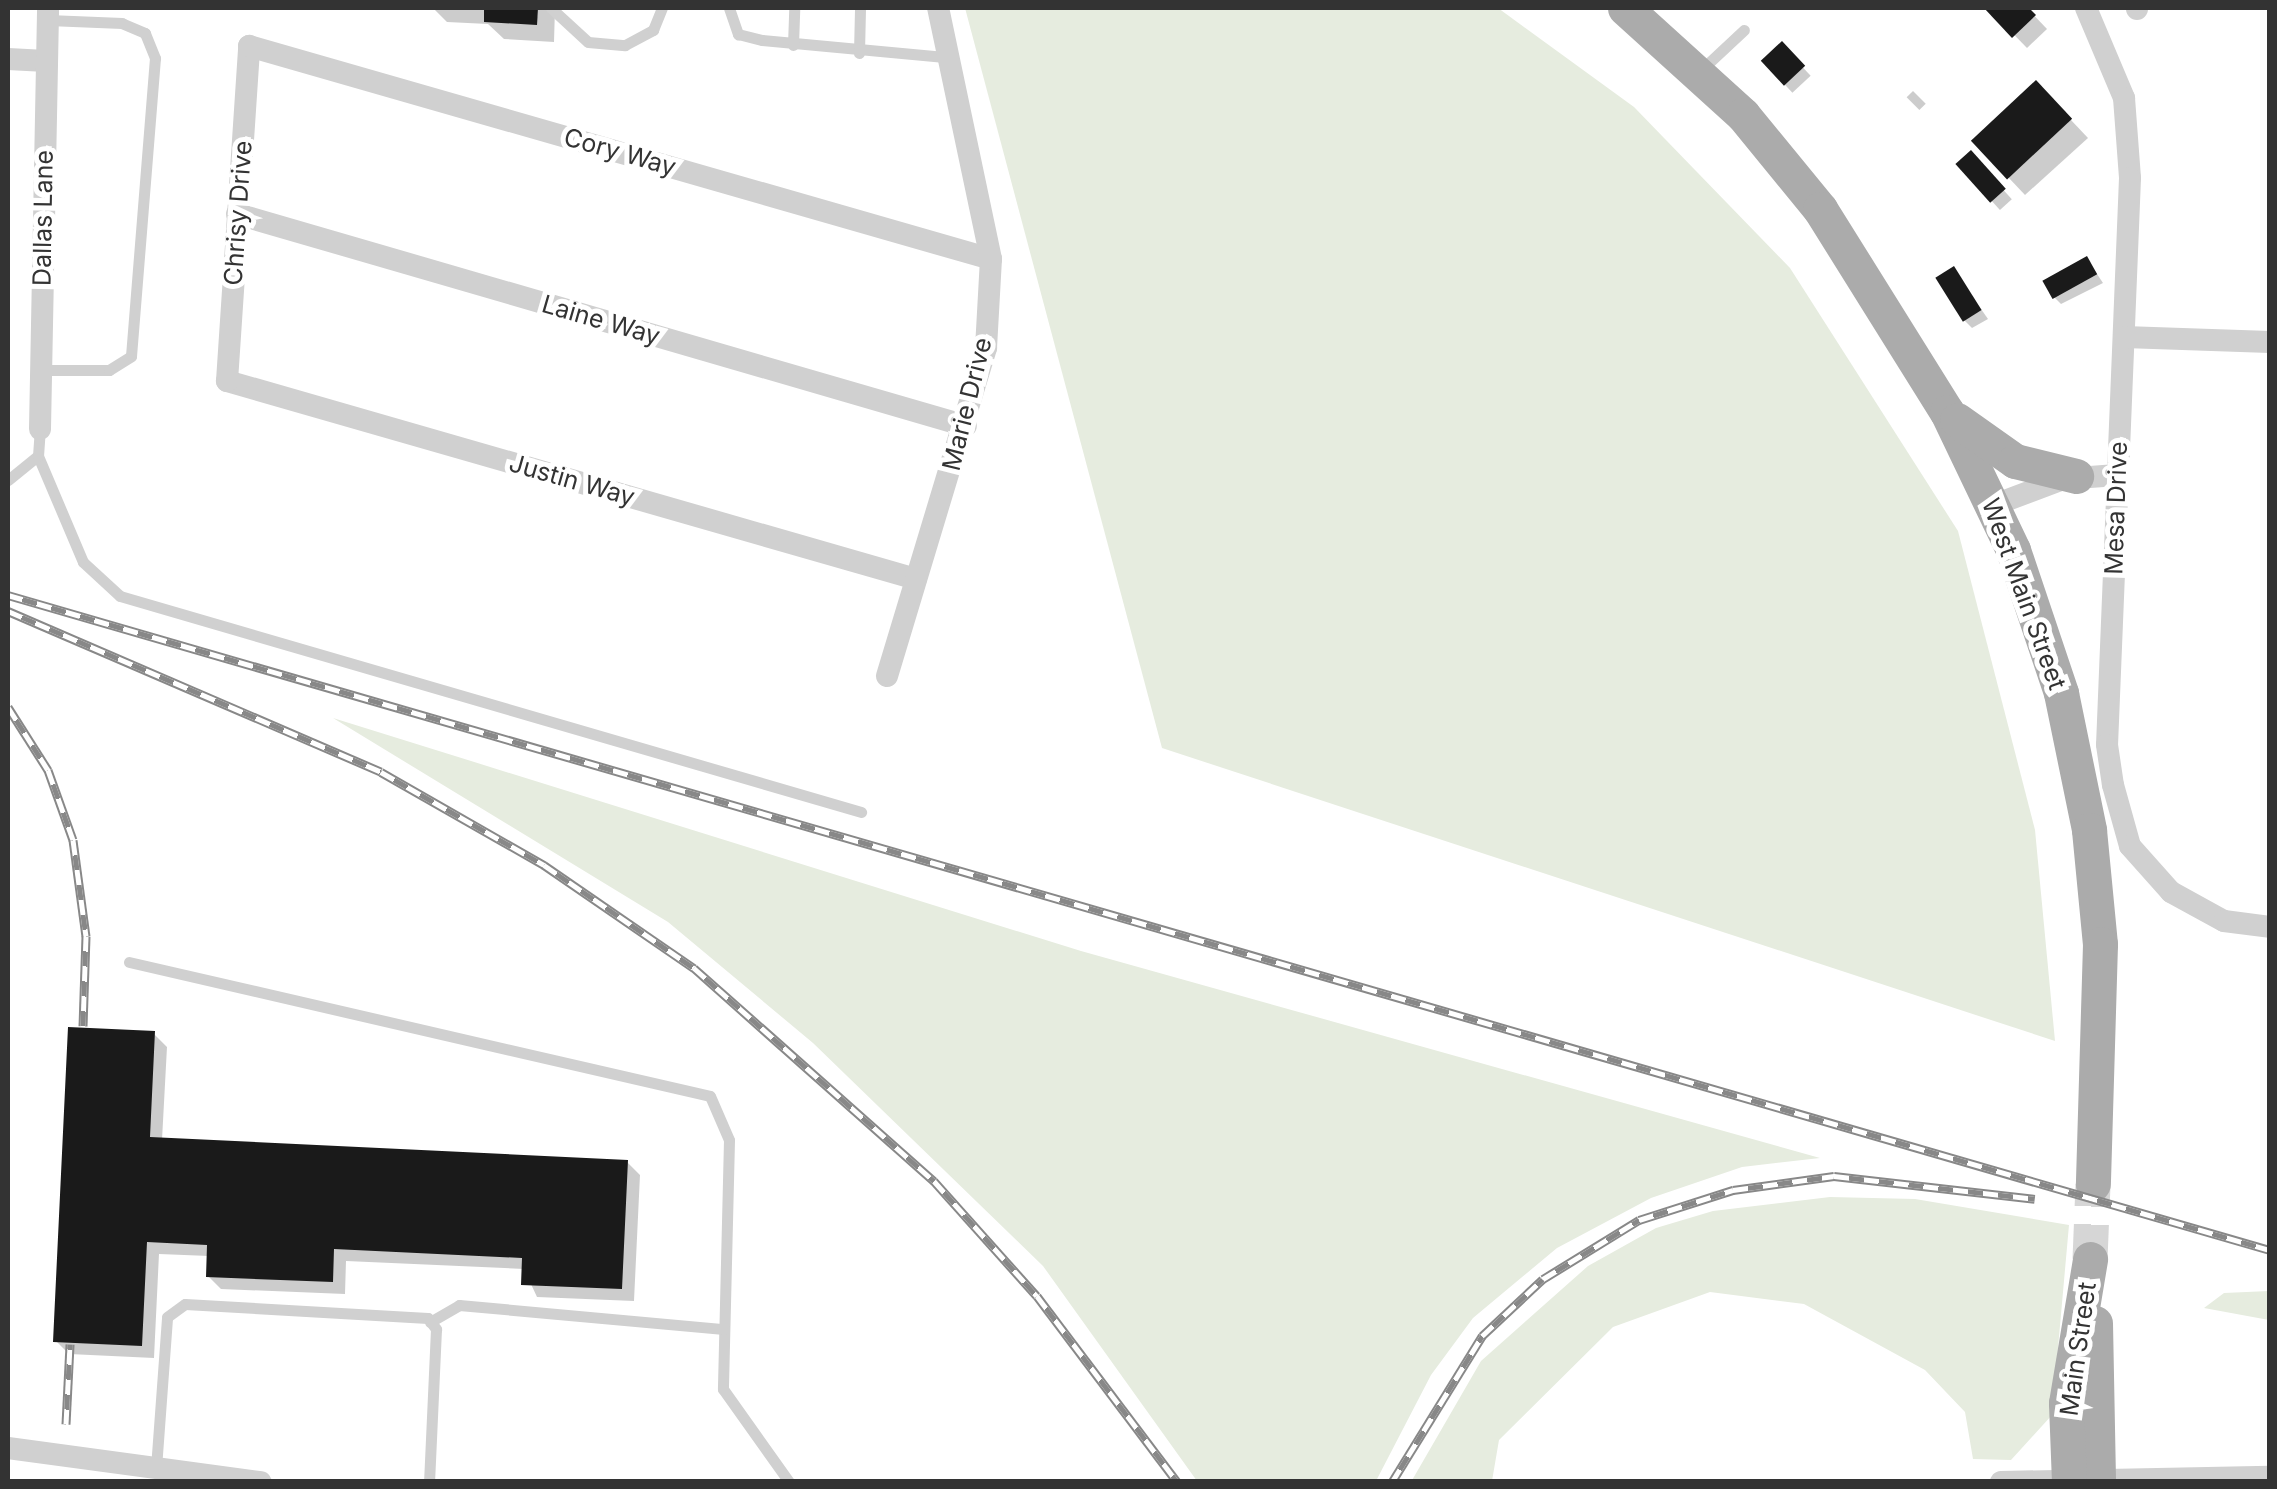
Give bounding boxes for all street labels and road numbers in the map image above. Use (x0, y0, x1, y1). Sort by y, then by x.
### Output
street label: Cory Way (560, 122, 680, 182)
street label: Chrisy Drive (218, 140, 258, 286)
street label: Dallas Lane (27, 150, 59, 286)
street label: Laine Way (538, 289, 664, 351)
street label: Marie Drive (936, 334, 998, 474)
street label: Mesa Drive (2099, 441, 2133, 575)
street label: Justin Way (506, 448, 638, 512)
street label: West Main Street (1975, 494, 2073, 694)
street label: Main Street (2054, 1280, 2102, 1418)

